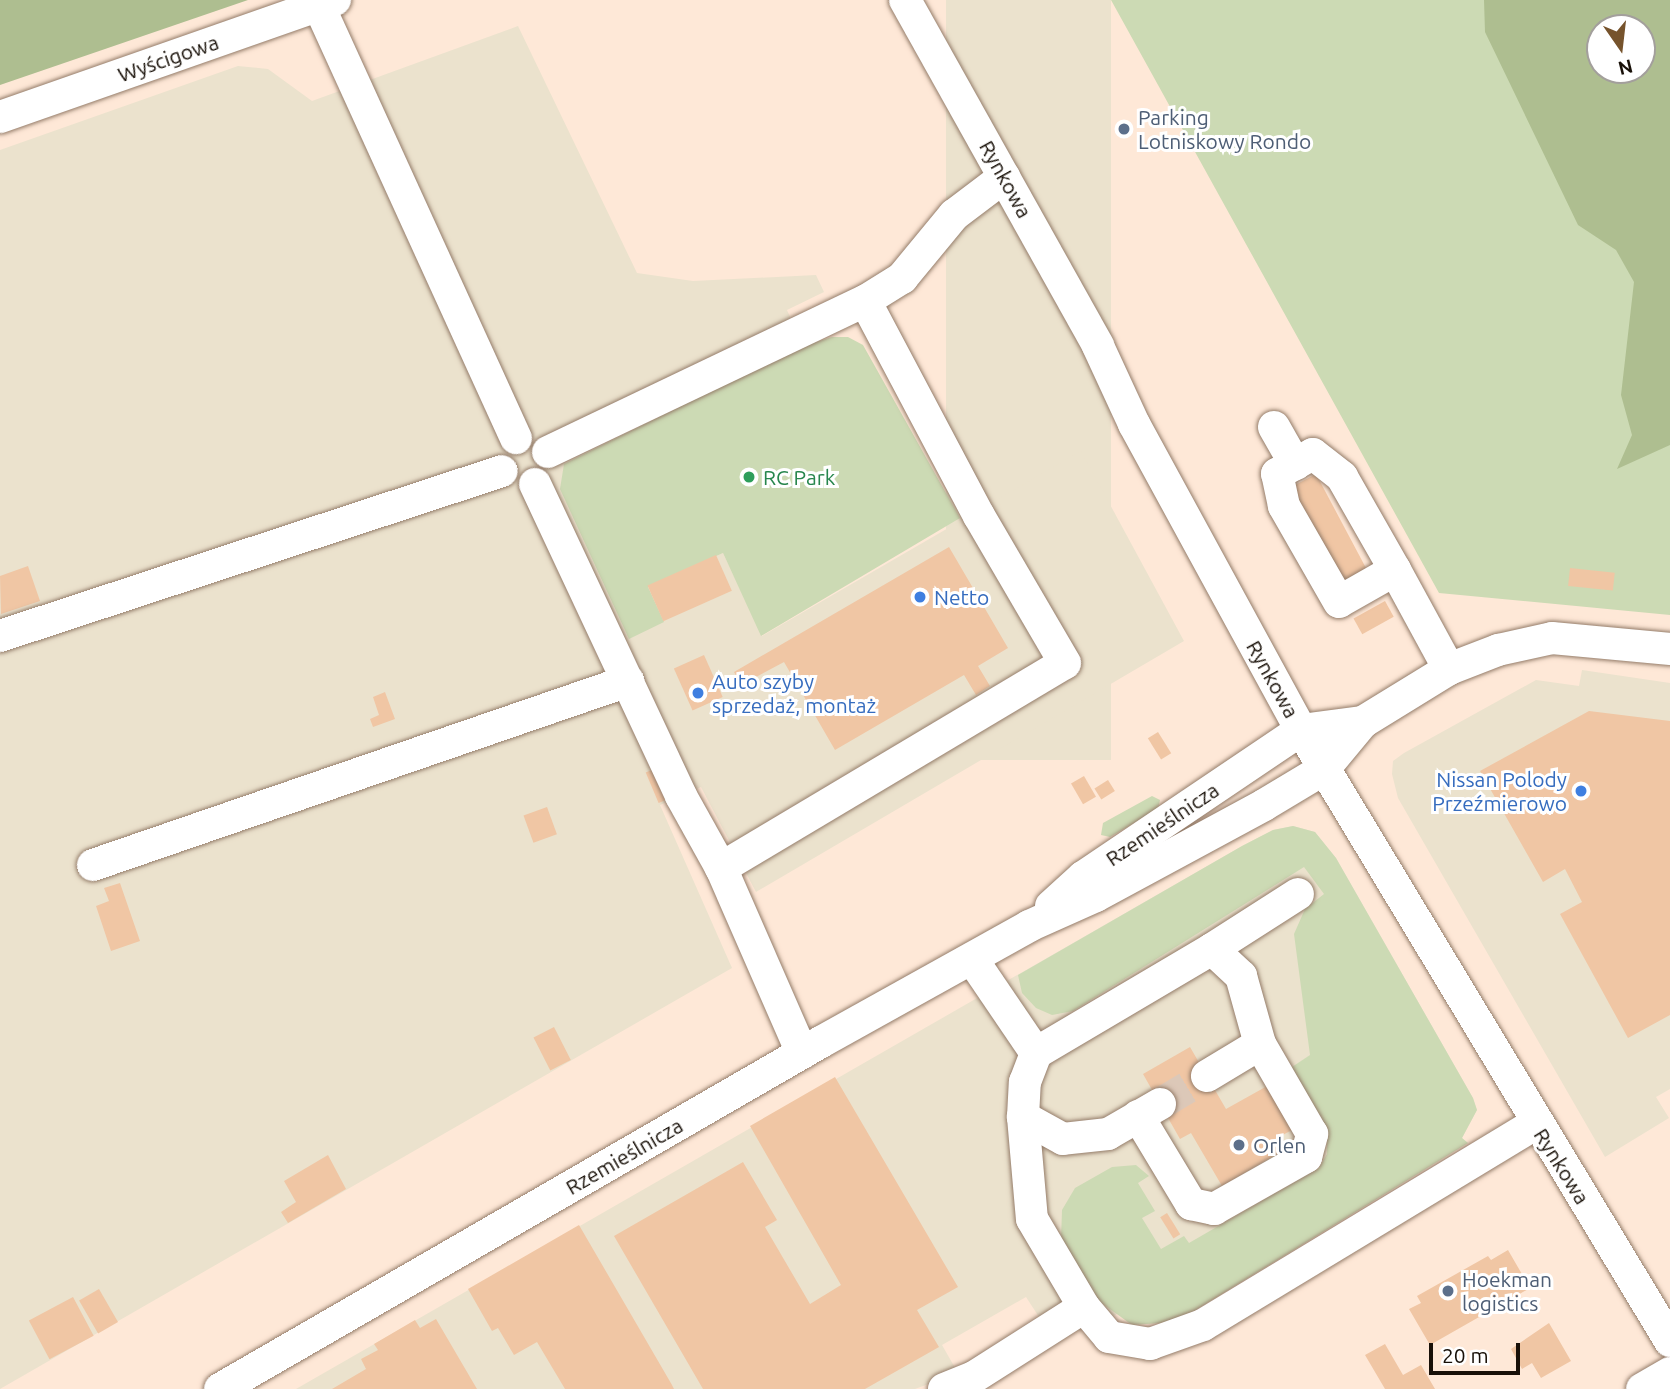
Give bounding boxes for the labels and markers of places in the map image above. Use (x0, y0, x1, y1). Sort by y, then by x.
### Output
place label: Parking Lotniskowy Rondo (1138, 104, 1311, 154)
marker: Parking Lotniskowy Rondo (1116, 121, 1132, 137)
place label: RC Park (763, 464, 835, 490)
marker: RC Park (741, 469, 757, 485)
place label: Netto (934, 584, 989, 610)
marker: Netto (912, 589, 928, 605)
place label: Auto szyby sprzedaż, montaż (712, 668, 876, 718)
marker: Auto szyby sprzedaż, montaż (690, 685, 706, 701)
place label: Nissan Polody Przeźmierowo (1432, 766, 1567, 816)
marker: Nissan Polody Przeźmierowo (1573, 783, 1589, 799)
place label: Orlen (1253, 1132, 1306, 1158)
marker: Orlen (1231, 1137, 1247, 1153)
place label: Hoekman logistics (1462, 1266, 1552, 1316)
marker: Hoekman logistics (1440, 1283, 1456, 1299)

